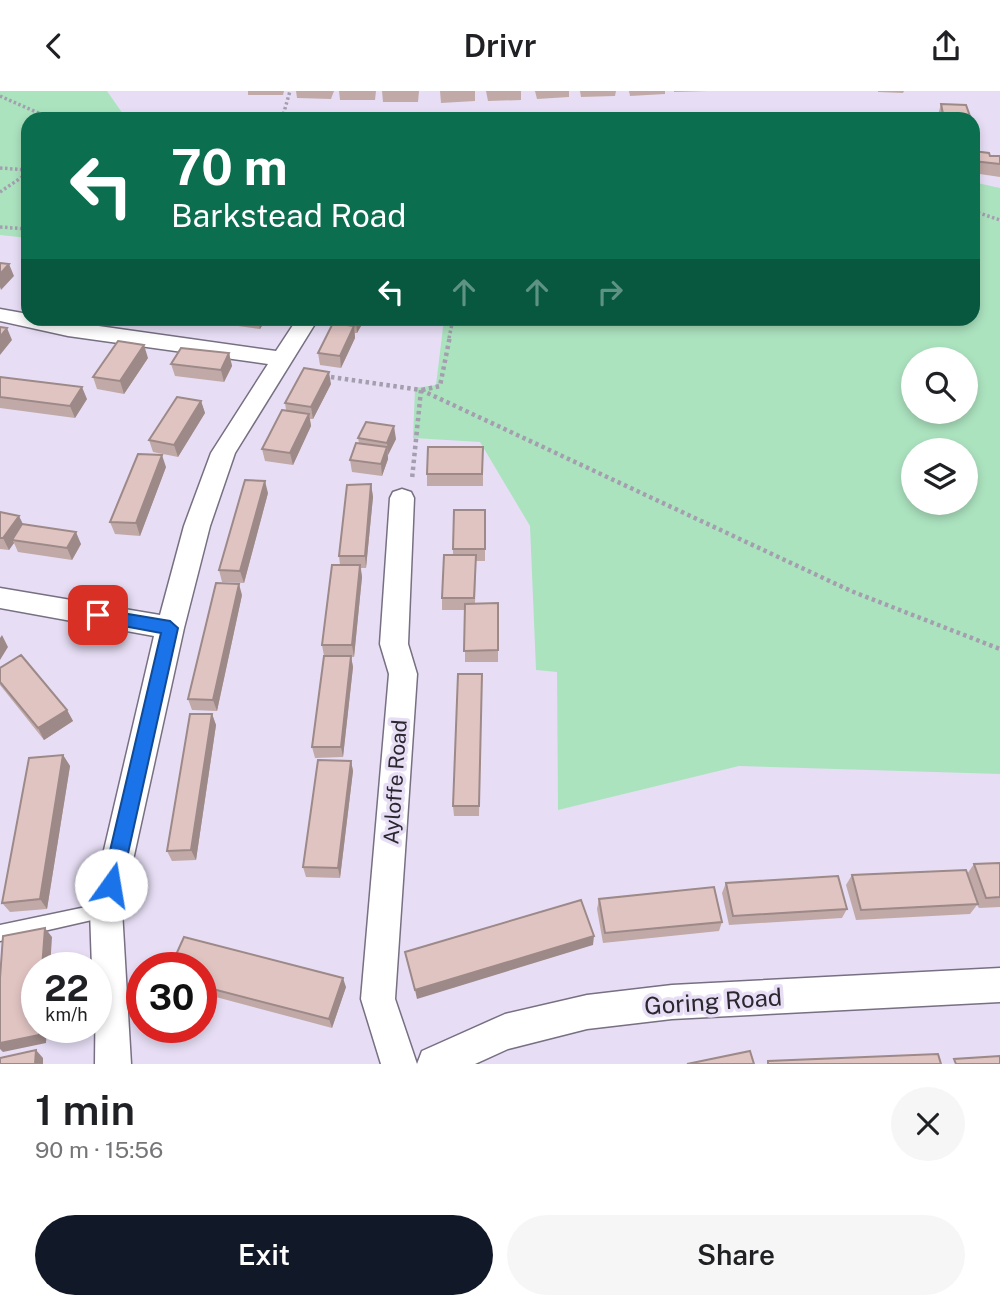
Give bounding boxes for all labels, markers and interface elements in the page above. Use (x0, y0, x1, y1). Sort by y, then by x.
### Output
icon: back (35, 27, 73, 65)
text: Drivr (463, 27, 537, 64)
icon: share (927, 27, 965, 65)
text: 70 m (171, 138, 288, 196)
icon: left (56, 140, 147, 231)
text: Barkstead Road (171, 197, 406, 234)
icon: left (372, 273, 410, 311)
icon: ahead (445, 273, 483, 311)
icon: ahead (518, 273, 556, 311)
icon: right (591, 273, 629, 311)
map controls (901, 347, 978, 515)
button: search (901, 347, 978, 424)
button: layers (901, 438, 978, 515)
pin (68, 585, 128, 645)
icon: arrive (79, 596, 117, 634)
street label: Ayloffe Road (378, 719, 412, 845)
position arrow (74, 848, 148, 922)
speed limit sign: 30 (126, 952, 217, 1043)
text: 22 (44, 968, 89, 1009)
street label: Goring Road (643, 982, 783, 1020)
text: km/h (45, 1004, 88, 1025)
text: 1 min (35, 1085, 135, 1134)
button: close (891, 1087, 965, 1161)
text: 90 m · 15:56 (35, 1136, 163, 1163)
button: Exit (35, 1215, 493, 1295)
button: Share (507, 1215, 965, 1295)

